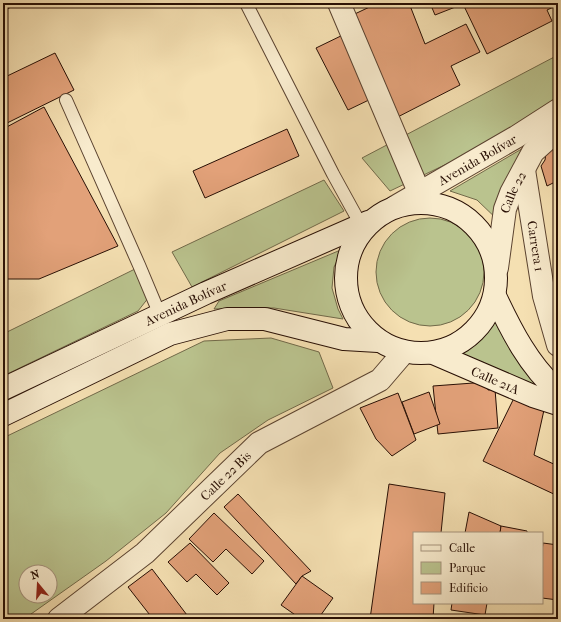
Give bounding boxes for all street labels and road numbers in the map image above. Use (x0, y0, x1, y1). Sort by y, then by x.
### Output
street label: Avenida Bolívar (435, 131, 520, 189)
street label: Calle 22 (497, 169, 529, 215)
street label: Carrera 1 (524, 220, 547, 273)
street label: Avenida Bolívar (142, 278, 229, 329)
street label: Calle 21A (469, 363, 522, 397)
street label: Calle 22 Bis (197, 448, 254, 504)

